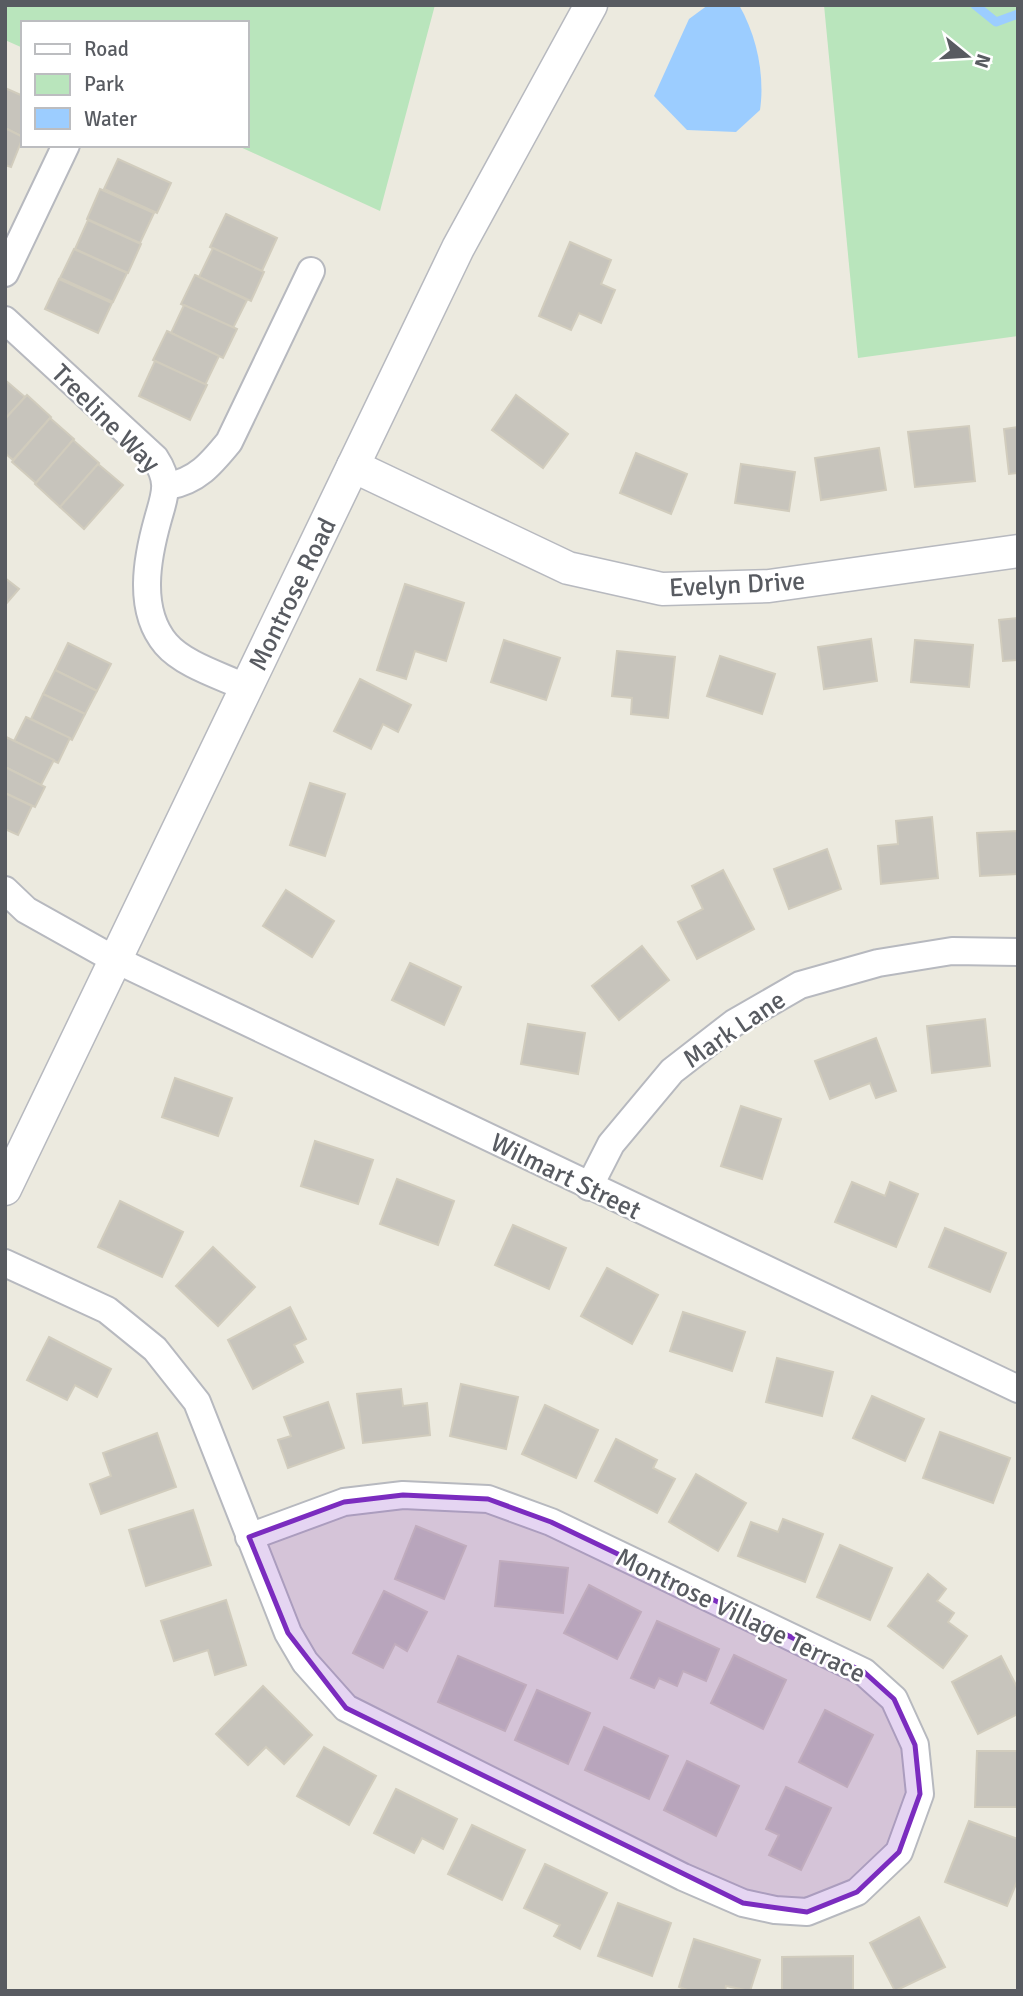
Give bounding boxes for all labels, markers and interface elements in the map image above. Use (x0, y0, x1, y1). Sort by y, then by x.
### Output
legend (21, 21, 248, 147)
north arrow (932, 21, 1002, 91)
text: Road (84, 36, 129, 62)
text: N (969, 51, 996, 71)
text: Park (84, 71, 125, 97)
text: Water (84, 106, 137, 132)
street label: Treeline Way (44, 358, 166, 480)
street label: Montrose Road (242, 513, 344, 676)
street label: Evelyn Drive (668, 565, 806, 605)
street label: Mark Lane (677, 984, 792, 1076)
street label: Wilmart Street (485, 1127, 646, 1227)
street label: Montrose Village Terrace (610, 1541, 871, 1690)

